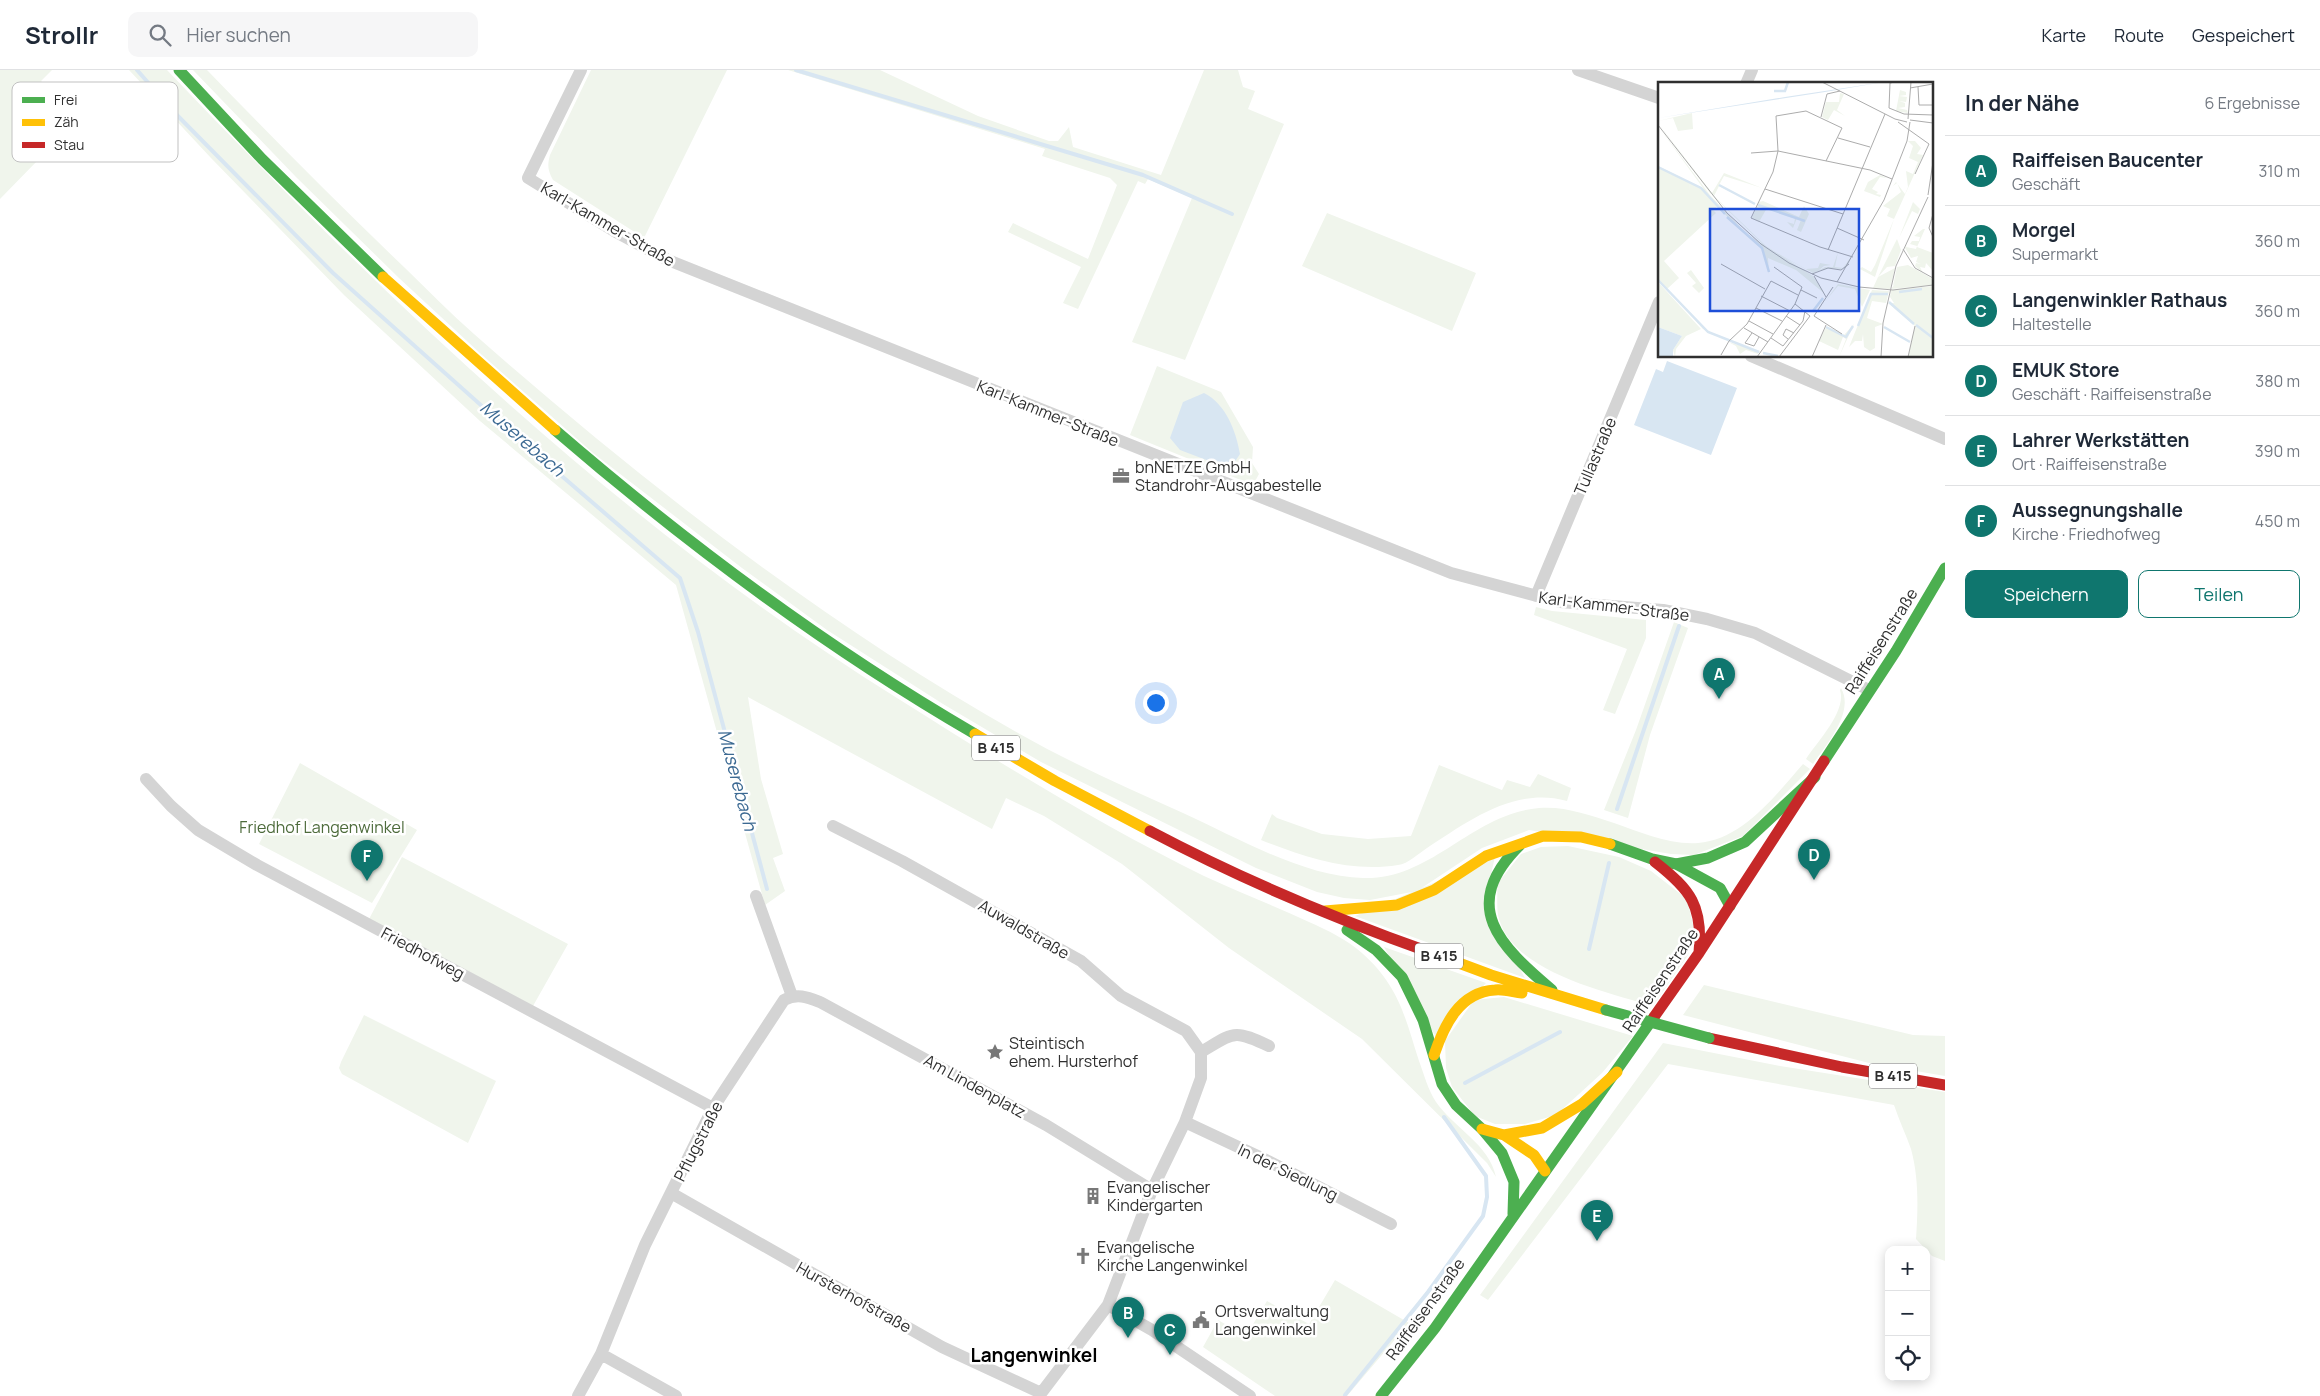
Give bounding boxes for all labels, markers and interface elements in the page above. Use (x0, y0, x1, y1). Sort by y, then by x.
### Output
search box (128, 12, 478, 57)
text: Strollr (25, 18, 98, 51)
icon: search (146, 21, 174, 49)
text: Hier suchen (186, 22, 291, 48)
text: Karte (2041, 23, 2086, 47)
text: Route (2114, 23, 2164, 47)
text: Gespeichert (2192, 23, 2295, 47)
legend (12, 82, 178, 162)
inset map (1658, 82, 1932, 358)
text: In der Nähe (1965, 89, 2079, 117)
text: Frei (54, 90, 77, 109)
text: 6 Ergebnisse (2205, 92, 2300, 114)
text: Zäh (54, 112, 79, 131)
text: Stau (54, 135, 84, 154)
text: Raiffeisen Baucenter (2012, 147, 2203, 173)
text: A (1976, 160, 1986, 182)
text: 310 m (2258, 160, 2300, 182)
text: Geschäft (2012, 173, 2080, 195)
street label: Karl-Kammer-Straße (537, 177, 679, 271)
text: Morgel (2012, 217, 2076, 243)
text: B (1976, 230, 1986, 252)
text: 360 m (2255, 230, 2300, 252)
text: Supermarkt (2012, 243, 2099, 265)
text: Langenwinkler Rathaus (2012, 287, 2227, 313)
text: C (1975, 300, 1987, 322)
text: 360 m (2255, 300, 2300, 322)
text: Haltestelle (2012, 313, 2092, 335)
text: EMUK Store (2012, 357, 2120, 383)
text: D (1975, 370, 1987, 392)
text: 380 m (2255, 370, 2300, 392)
street label: Karl-Kammer-Straße (974, 374, 1122, 452)
text: Geschäft · Raiffeisenstraße (2012, 383, 2212, 405)
water label: Muserebach (476, 395, 571, 482)
street label: Tullastraße (1569, 414, 1621, 498)
text: Lahrer Werkstätten (2012, 427, 2189, 453)
text: E (1976, 440, 1986, 462)
text: 390 m (2255, 440, 2300, 462)
text: Ort · Raiffeisenstraße (2012, 453, 2167, 475)
place label: bnNETZE GmbH Standrohr-Ausgabestelle (1135, 456, 1322, 496)
office icon: bnNETZE GmbH Standrohr-Ausgabestelle (1111, 466, 1131, 486)
text: Aussegnungshalle (2012, 497, 2183, 523)
text: F (1977, 510, 1985, 532)
text: 450 m (2255, 510, 2300, 532)
text: Kirche · Friedhofweg (2012, 523, 2160, 545)
button: Speichern (1965, 570, 2128, 618)
button: Teilen (2138, 570, 2300, 618)
street label: Raiffeisenstraße (1840, 584, 1922, 698)
street label: Karl-Kammer-Straße (1537, 586, 1691, 626)
pin: A (1703, 658, 1735, 699)
your location (1143, 690, 1169, 716)
water label: Muserebach (713, 726, 763, 834)
road number: B 415 (972, 736, 1020, 760)
park label: Friedhof Langenwinkel (239, 816, 405, 838)
pin: D (1798, 839, 1830, 880)
pin: F (351, 840, 383, 881)
street label: Auwaldstraße (974, 894, 1074, 964)
street label: Friedhofweg (377, 922, 469, 984)
street label: Raiffeisenstraße (1617, 924, 1703, 1036)
road number: B 415 (1415, 944, 1463, 968)
place label: Steintisch ehem. Hursterhof (1009, 1032, 1138, 1072)
place icon: Steintisch ehem. Hursterhof (985, 1042, 1005, 1062)
street label: Am Lindenplatz (920, 1049, 1030, 1123)
road number: B 415 (1869, 1064, 1917, 1088)
street label: Pflugstraße (668, 1097, 728, 1185)
street label: In der Siedlung (1234, 1138, 1342, 1206)
place label: Evangelischer Kindergarten (1107, 1176, 1211, 1216)
building icon: Evangelischer Kindergarten (1083, 1186, 1103, 1206)
pin: E (1581, 1200, 1613, 1241)
place label: Evangelische Kirche Langenwinkel (1097, 1236, 1248, 1276)
church icon: Evangelische Kirche Langenwinkel (1073, 1246, 1093, 1266)
map controls (1885, 1246, 1930, 1381)
button: + (1885, 1246, 1930, 1291)
street label: Raiffeisenstraße (1380, 1254, 1470, 1364)
street label: Hursterhofstraße (793, 1256, 915, 1338)
button: − (1885, 1291, 1930, 1336)
pin: B (1112, 1297, 1144, 1338)
place label: Ortsverwaltung Langenwinkel (1215, 1300, 1329, 1340)
public building icon: Ortsverwaltung Langenwinkel (1191, 1310, 1211, 1330)
pin: C (1154, 1314, 1186, 1355)
button: locate (1885, 1336, 1930, 1381)
district label: Langenwinkel (971, 1342, 1097, 1368)

